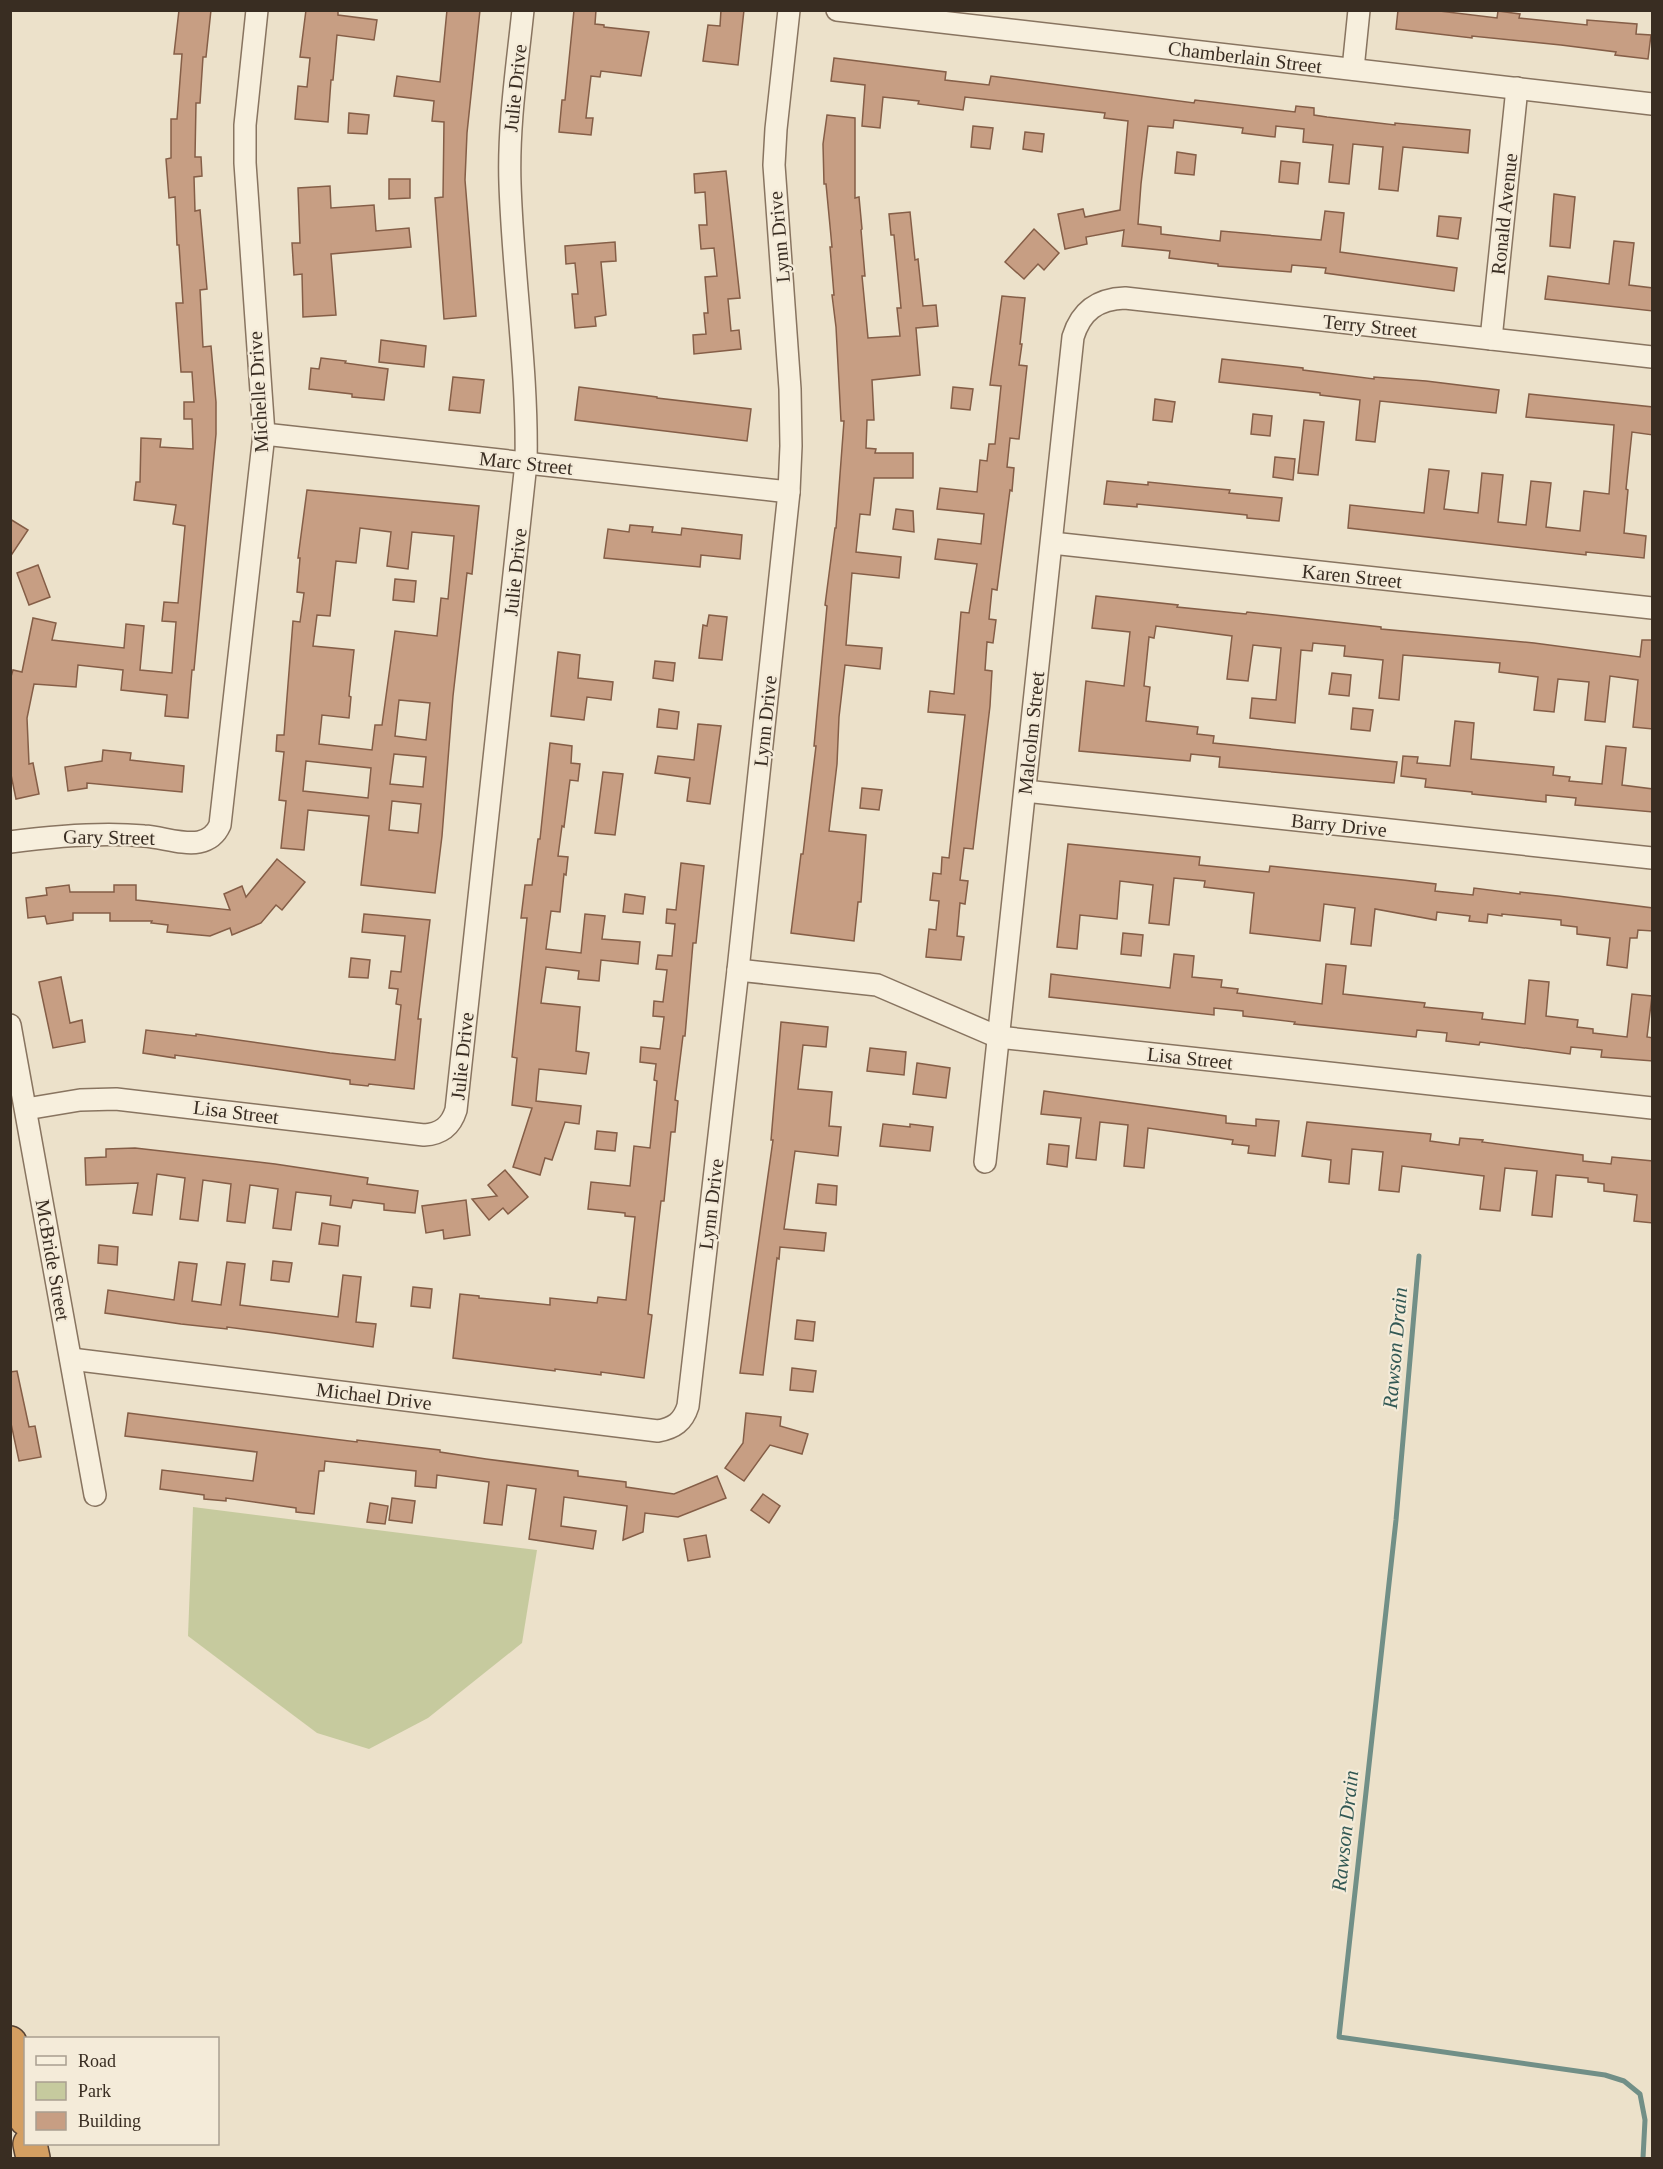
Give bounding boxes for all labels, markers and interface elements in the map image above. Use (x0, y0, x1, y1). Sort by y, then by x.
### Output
street label: Chamberlain Street (1167, 37, 1324, 77)
street label: Julie Drive (499, 43, 531, 133)
street label: Ronald Avenue (1487, 152, 1521, 276)
street label: Lynn Drive (764, 190, 795, 284)
street label: Terry Street (1322, 310, 1419, 343)
street label: Michelle Drive (244, 331, 272, 453)
street label: Marc Street (478, 447, 574, 479)
street label: Julie Drive (499, 527, 531, 617)
street label: Karen Street (1301, 560, 1404, 592)
street label: Malcolm Street (1014, 670, 1048, 796)
street label: Lynn Drive (749, 674, 782, 768)
street label: Barry Drive (1290, 809, 1388, 842)
street label: Gary Street (63, 825, 155, 850)
street label: Julie Drive (446, 1011, 478, 1101)
street label: Lisa Street (1146, 1043, 1234, 1073)
street label: Lisa Street (192, 1096, 280, 1128)
street label: Lynn Drive (694, 1157, 729, 1251)
street label: McBride Street (32, 1198, 75, 1323)
water label: Rawson Drain (1378, 1286, 1412, 1411)
street label: Michael Drive (315, 1378, 433, 1414)
water label: Rawson Drain (1327, 1769, 1363, 1894)
legend (24, 2037, 219, 2145)
text: Road (78, 2051, 116, 2071)
text: Park (78, 2081, 111, 2101)
text: Building (78, 2111, 141, 2131)

